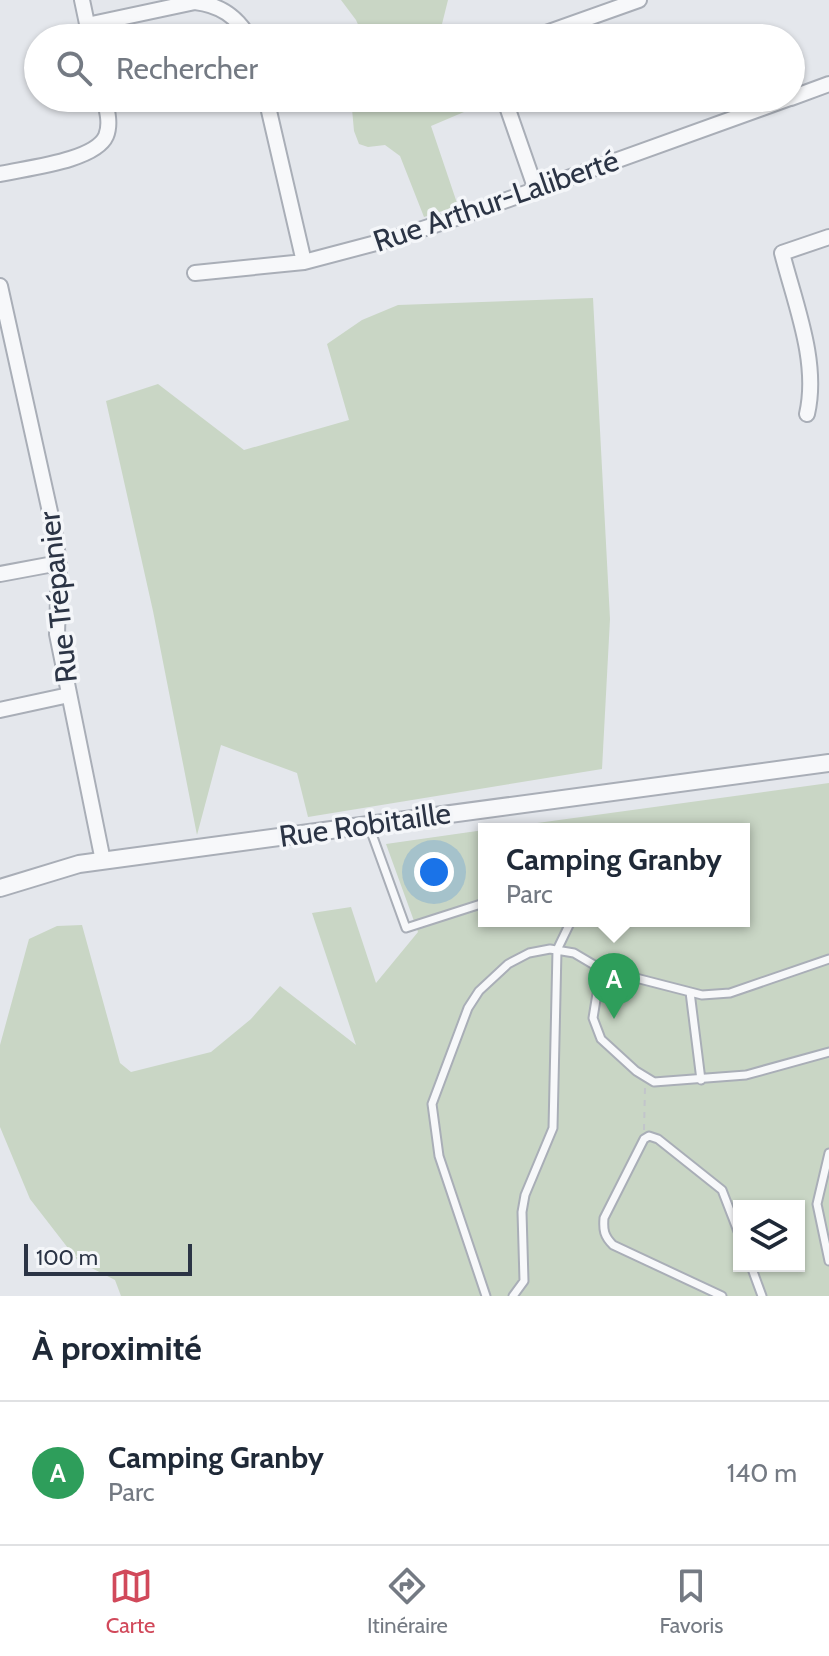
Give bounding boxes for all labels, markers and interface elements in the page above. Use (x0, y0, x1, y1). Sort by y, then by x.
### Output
search box (24, 24, 805, 112)
icon: search (52, 46, 96, 90)
text: Rechercher (116, 50, 258, 87)
street label: Rue Arthur-Laliberté (368, 141, 623, 260)
street label: Rue Trépanier (30, 509, 85, 685)
street label: Rue Robitaille (277, 794, 453, 855)
popup (478, 823, 750, 927)
text: Camping Granby (506, 841, 722, 878)
your location (414, 852, 454, 892)
text: Parc (506, 878, 553, 910)
pin: A (588, 953, 640, 1019)
map controls (733, 1200, 805, 1272)
button: layers (733, 1200, 805, 1272)
scale bar (24, 1240, 192, 1276)
text: 100 m (36, 1244, 98, 1271)
text: À proximité (32, 1327, 202, 1369)
text: Camping Granby (108, 1439, 324, 1476)
text: A (50, 1457, 66, 1489)
text: 140 m (727, 1457, 797, 1489)
text: Parc (108, 1476, 155, 1508)
tab: Carte (106, 1564, 155, 1639)
tab: Itinéraire (367, 1564, 448, 1639)
tab: Favoris (659, 1564, 723, 1639)

